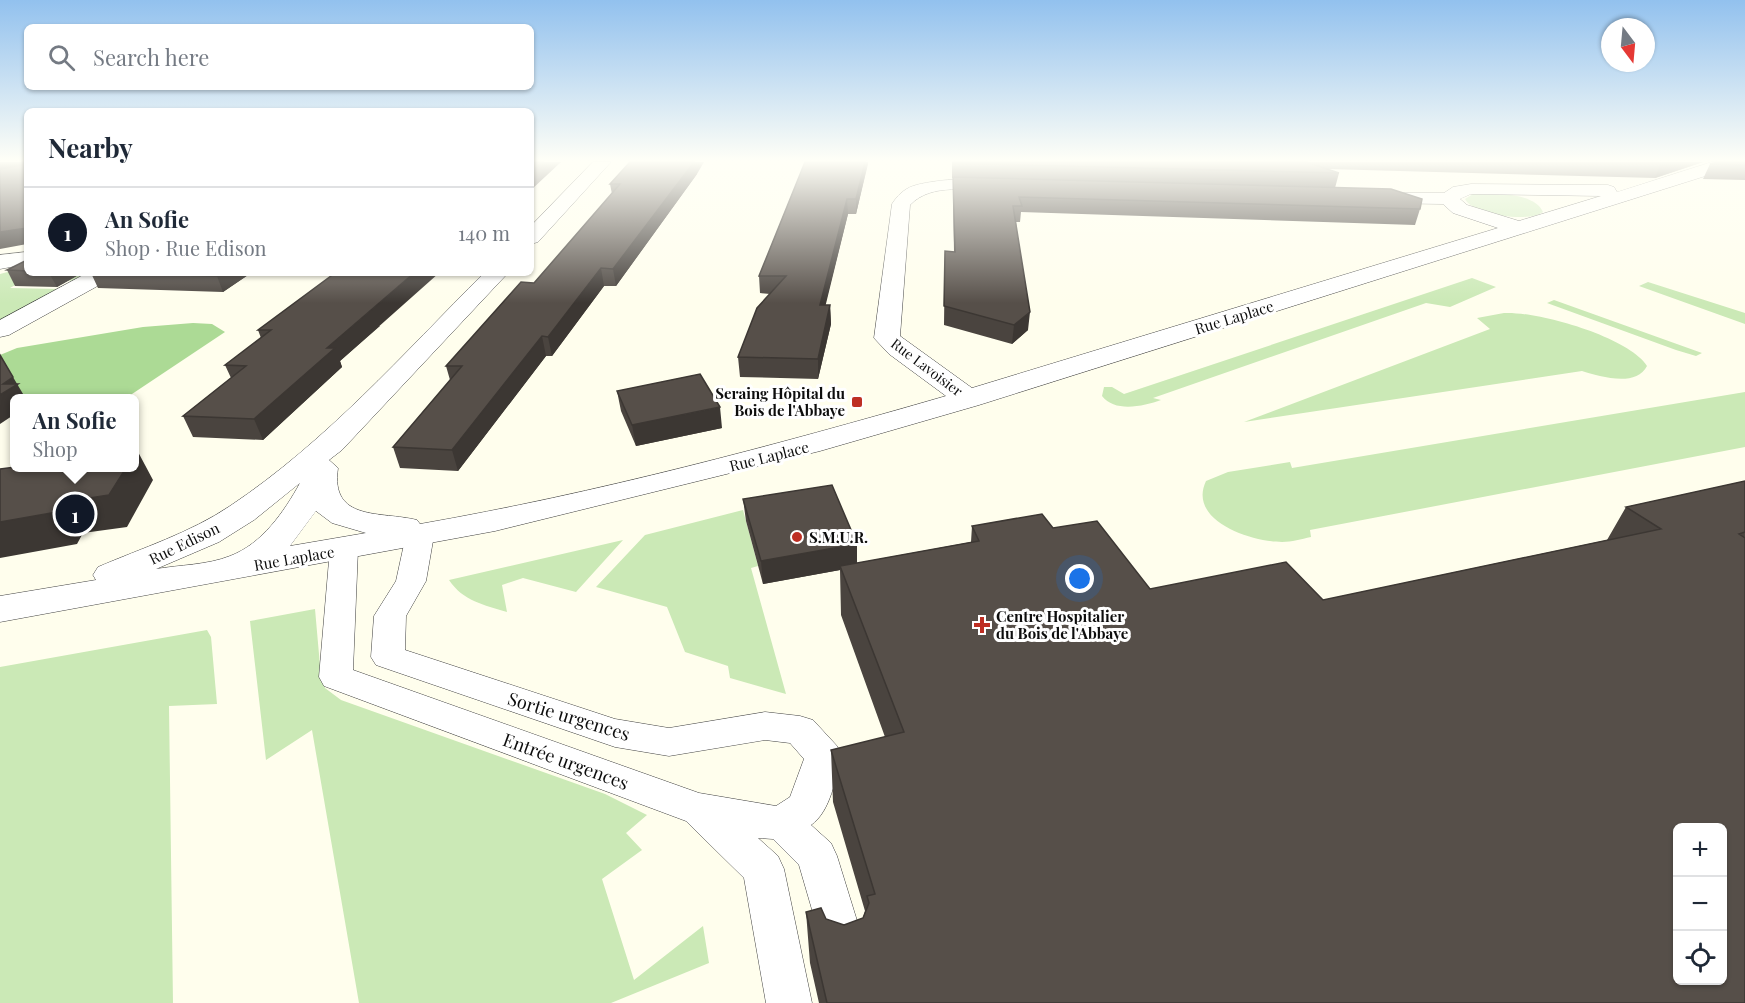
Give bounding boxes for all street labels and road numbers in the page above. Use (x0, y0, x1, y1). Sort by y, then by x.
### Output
street label: Rue Laplace (1192, 296, 1276, 338)
street label: Rue Lavoisier (887, 334, 967, 401)
street label: Rue Laplace (727, 436, 811, 476)
street label: Rue Edison (146, 517, 223, 569)
street label: Rue Laplace (252, 541, 336, 575)
street label: Sortie urgences (505, 686, 633, 746)
street label: Entrée urgences (500, 727, 632, 795)

